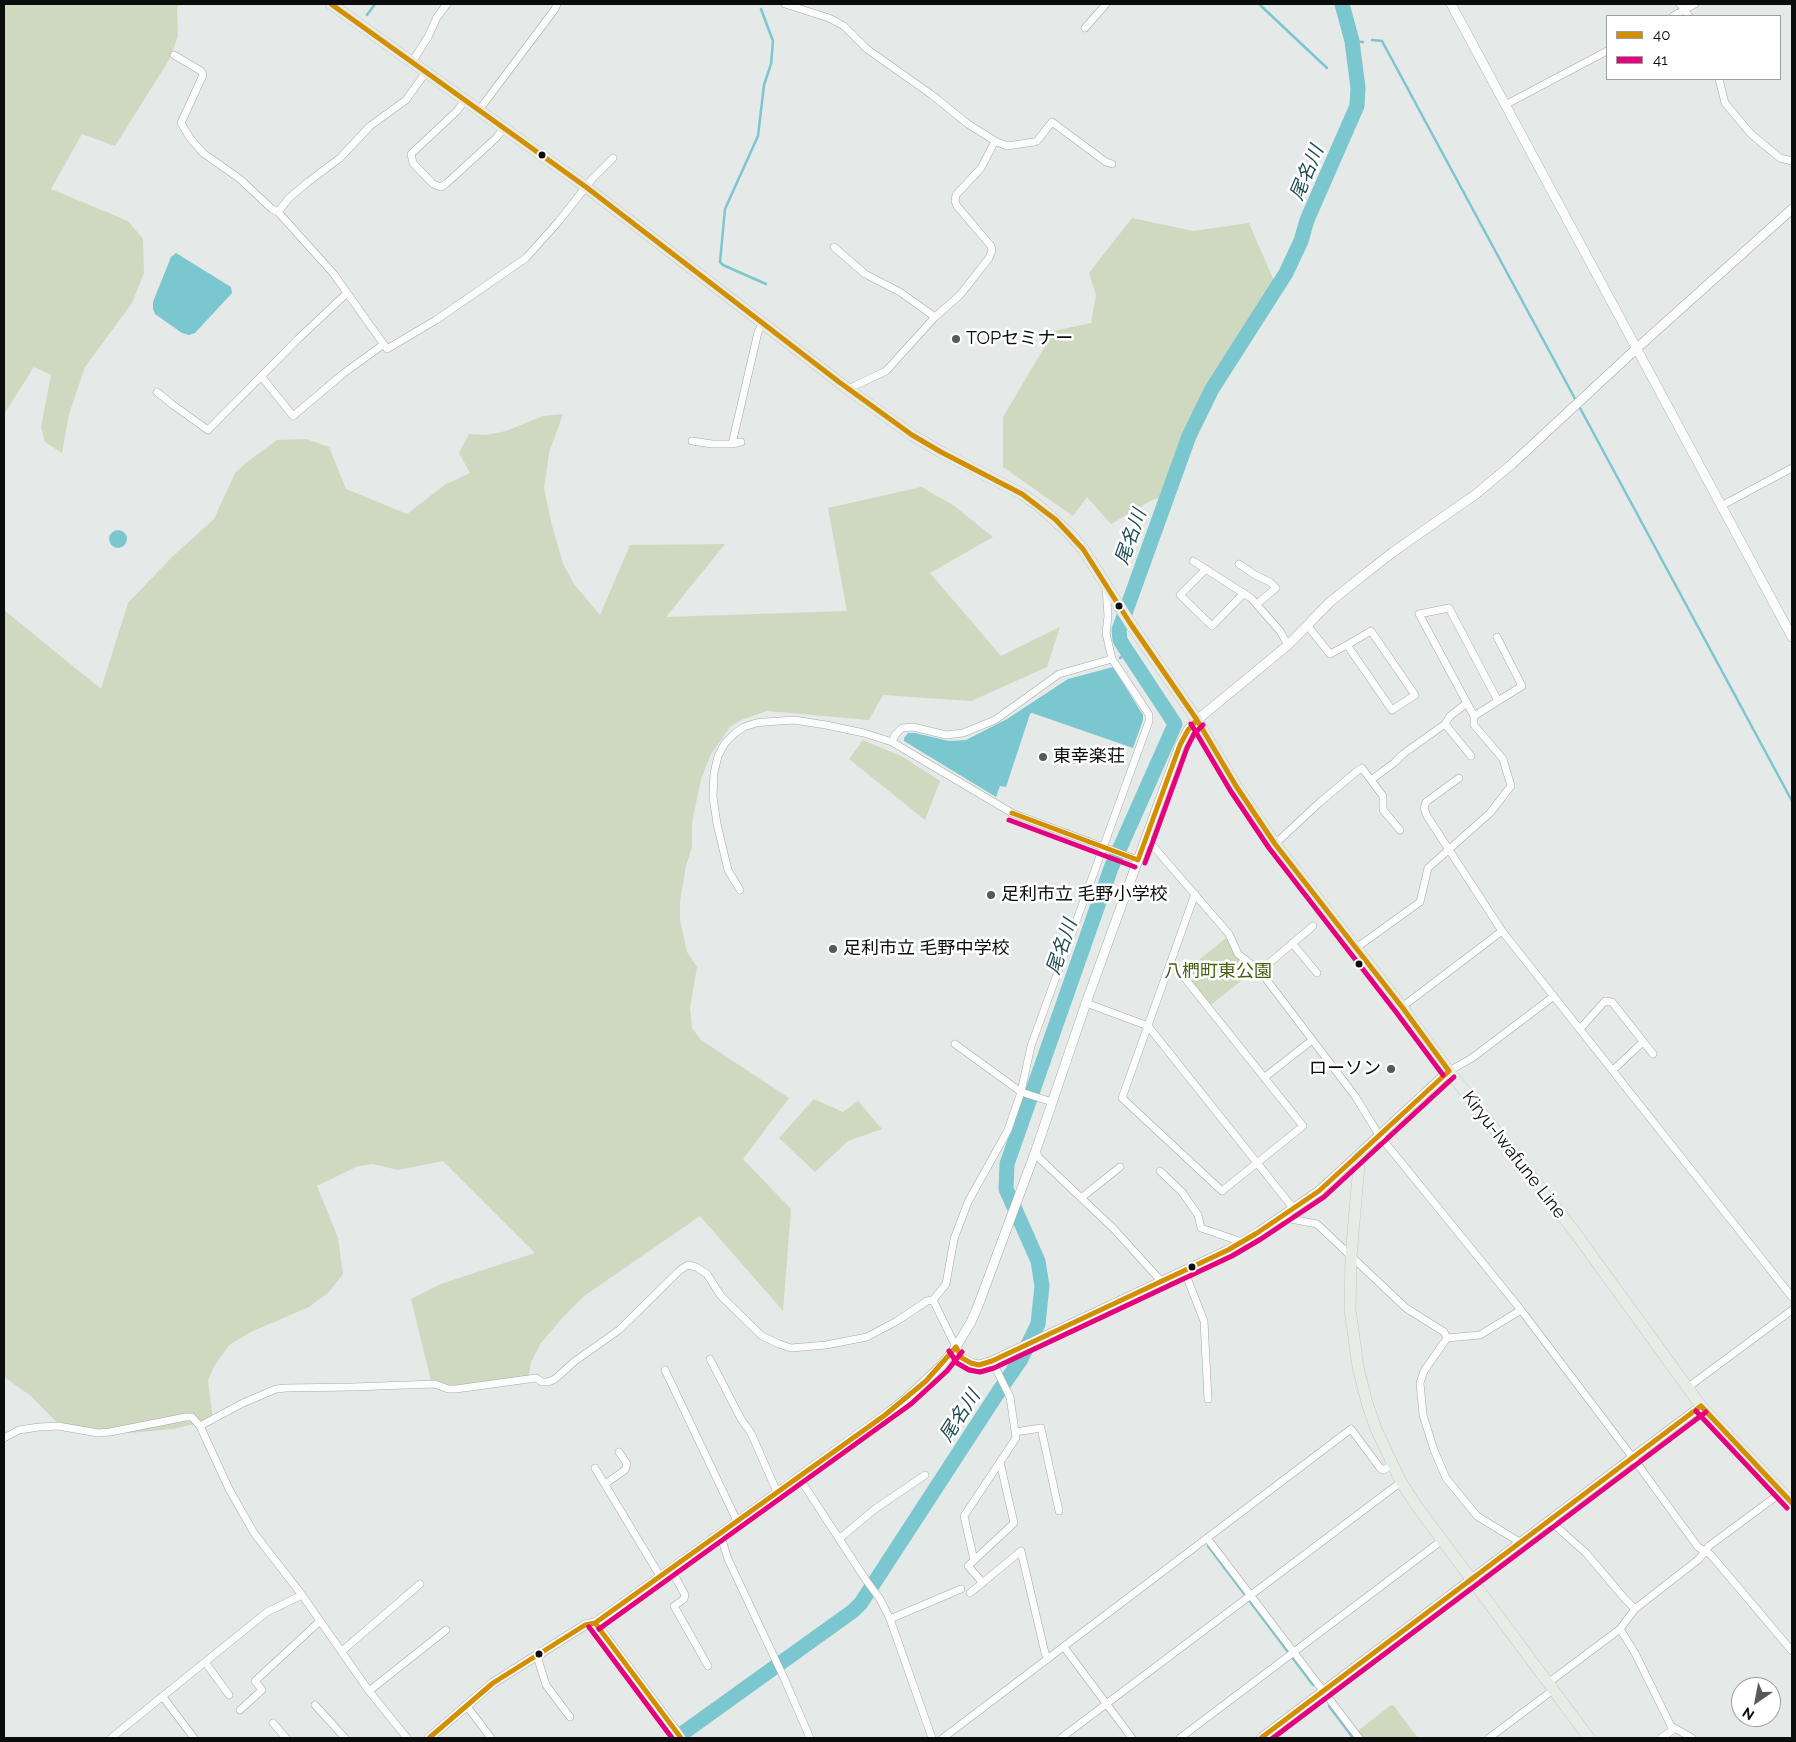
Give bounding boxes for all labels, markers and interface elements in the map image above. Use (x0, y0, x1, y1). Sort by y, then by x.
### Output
legend (1606, 15, 1781, 80)
text: 40 (1653, 26, 1670, 44)
text: 41 (1653, 51, 1668, 69)
water label: 尾名川 (1285, 142, 1329, 204)
unlabelled marker (537, 150, 547, 160)
place label: TOPセミナー (966, 328, 1073, 350)
marker: TOPセミナー (950, 333, 962, 345)
water label: 尾名川 (1111, 506, 1151, 568)
unlabelled marker (1114, 601, 1124, 611)
place label: 東幸楽荘 (1053, 746, 1125, 768)
marker: 東幸楽荘 (1037, 751, 1049, 763)
place label: 足利市立 毛野小学校 (1001, 884, 1168, 906)
marker: 足利市立 毛野小学校 (985, 889, 997, 901)
water label: 尾名川 (1042, 916, 1082, 978)
place label: 足利市立 毛野中学校 (843, 938, 1010, 960)
marker: 足利市立 毛野中学校 (827, 943, 839, 955)
unlabelled marker (1354, 959, 1364, 969)
park label: 八椚町東公園 (1164, 961, 1272, 983)
place label: ローソン (1309, 1058, 1381, 1080)
marker: ローソン (1385, 1063, 1397, 1075)
street label: Kiryu-Iwafune Line (1457, 1087, 1571, 1223)
unlabelled marker (1187, 1262, 1197, 1272)
water label: 尾名川 (935, 1386, 985, 1446)
unlabelled marker (534, 1649, 544, 1659)
north arrow (1731, 1677, 1781, 1727)
text: N (1740, 1704, 1757, 1723)

